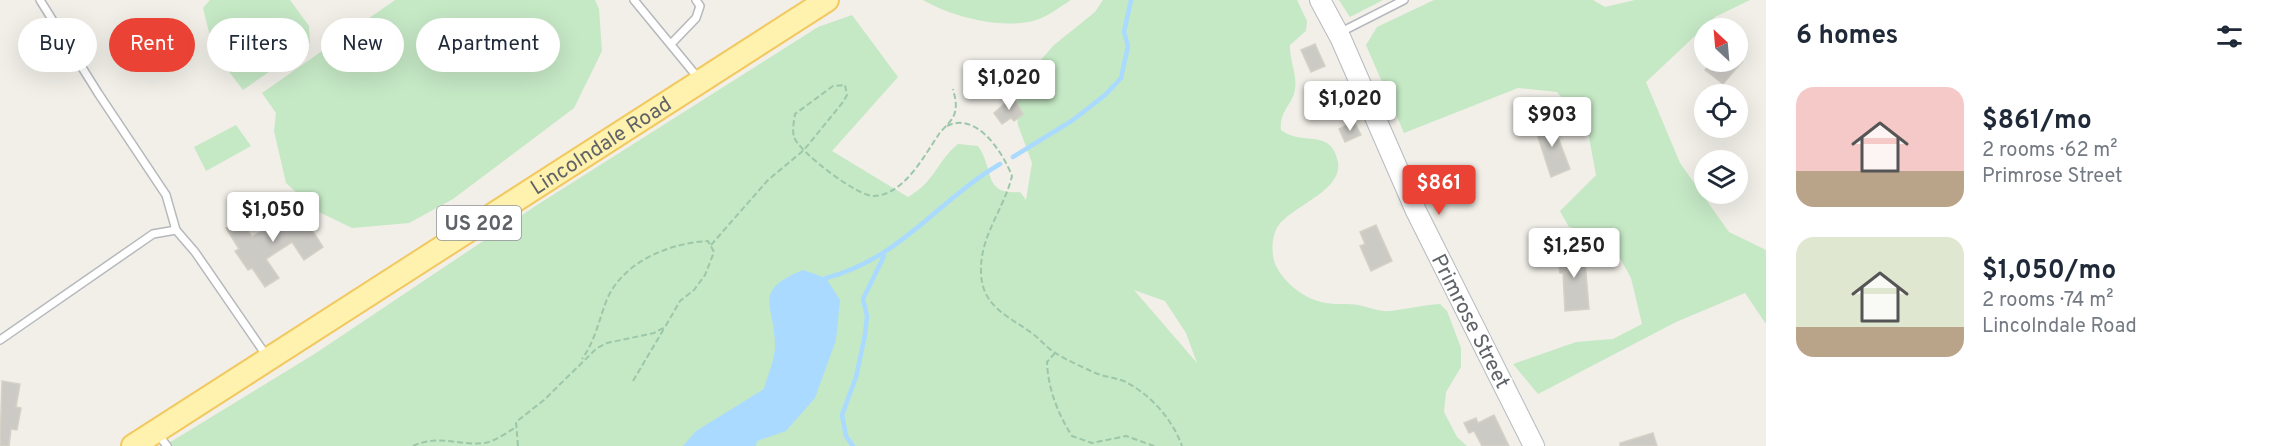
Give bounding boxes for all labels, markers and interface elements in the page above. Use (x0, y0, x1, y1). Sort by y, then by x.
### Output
chip: Buy (18, 18, 97, 72)
chip: Rent (109, 18, 195, 72)
chip: Filters (207, 18, 309, 72)
chip: New (321, 18, 404, 72)
chip: Apartment (416, 18, 560, 72)
north arrow (1694, 18, 1748, 72)
map controls (1694, 18, 1748, 204)
text: 6 homes (1796, 20, 1898, 53)
icon: filters (2213, 20, 2246, 53)
pin: $1,020 (960, 60, 1058, 111)
text: $1,020 (977, 66, 1041, 92)
pin: $1,020 (1301, 81, 1399, 132)
button: locate (1694, 84, 1748, 138)
text: $1,020 (1318, 87, 1382, 113)
street label: Lincolndale Road (526, 91, 677, 202)
pin: $903 (1516, 97, 1588, 148)
text: $903 (1527, 103, 1577, 129)
text: $861/mo (1982, 105, 2092, 138)
icon: home (1844, 111, 1916, 183)
text: 2 rooms · 62 m² (1982, 138, 2118, 164)
button: layers (1694, 150, 1748, 204)
text: Primrose Street (1982, 164, 2123, 190)
pin: $861 (1403, 165, 1475, 216)
text: $861 (1417, 171, 1461, 197)
pin: $1,050 (224, 192, 322, 243)
text: $1,050 (241, 198, 305, 224)
road number: US 202 (437, 206, 521, 240)
pin: $1,250 (1525, 228, 1623, 279)
text: $1,250 (1543, 234, 1605, 260)
street label: Primrose Street (1424, 250, 1515, 394)
text: $1,050/mo (1982, 255, 2116, 288)
icon: home (1844, 261, 1916, 333)
text: 2 rooms · 74 m² (1982, 288, 2113, 314)
text: Lincolndale Road (1982, 314, 2137, 340)

